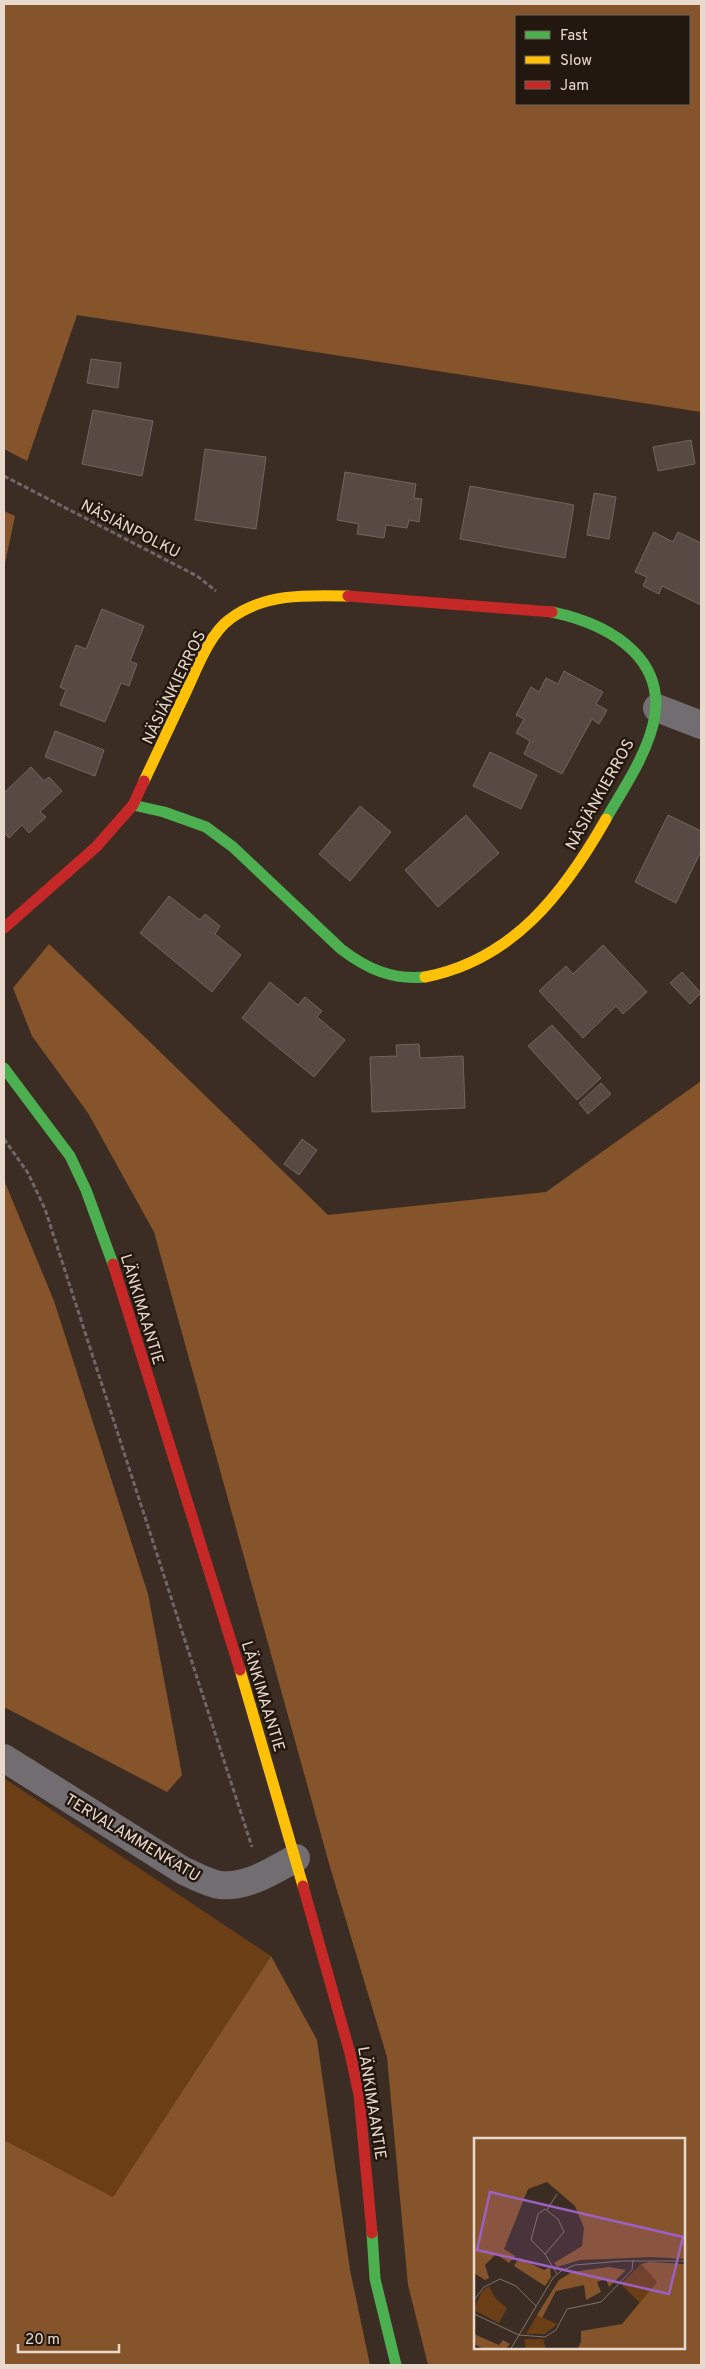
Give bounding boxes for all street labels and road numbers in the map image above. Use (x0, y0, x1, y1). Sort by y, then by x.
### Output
street label: NÄSIÄNPOLKU (77, 495, 184, 563)
street label: NÄSIÄNKIERROS (138, 627, 211, 748)
street label: NÄSIÄNKIERROS (561, 735, 640, 854)
street label: LÄNKIMAANTIE (115, 1252, 168, 1367)
street label: LÄNKIMAANTIE (236, 1639, 289, 1754)
street label: TERVALAMMENKATU (61, 1790, 203, 1887)
street label: LÄNKIMAANTIE (352, 2045, 391, 2162)

